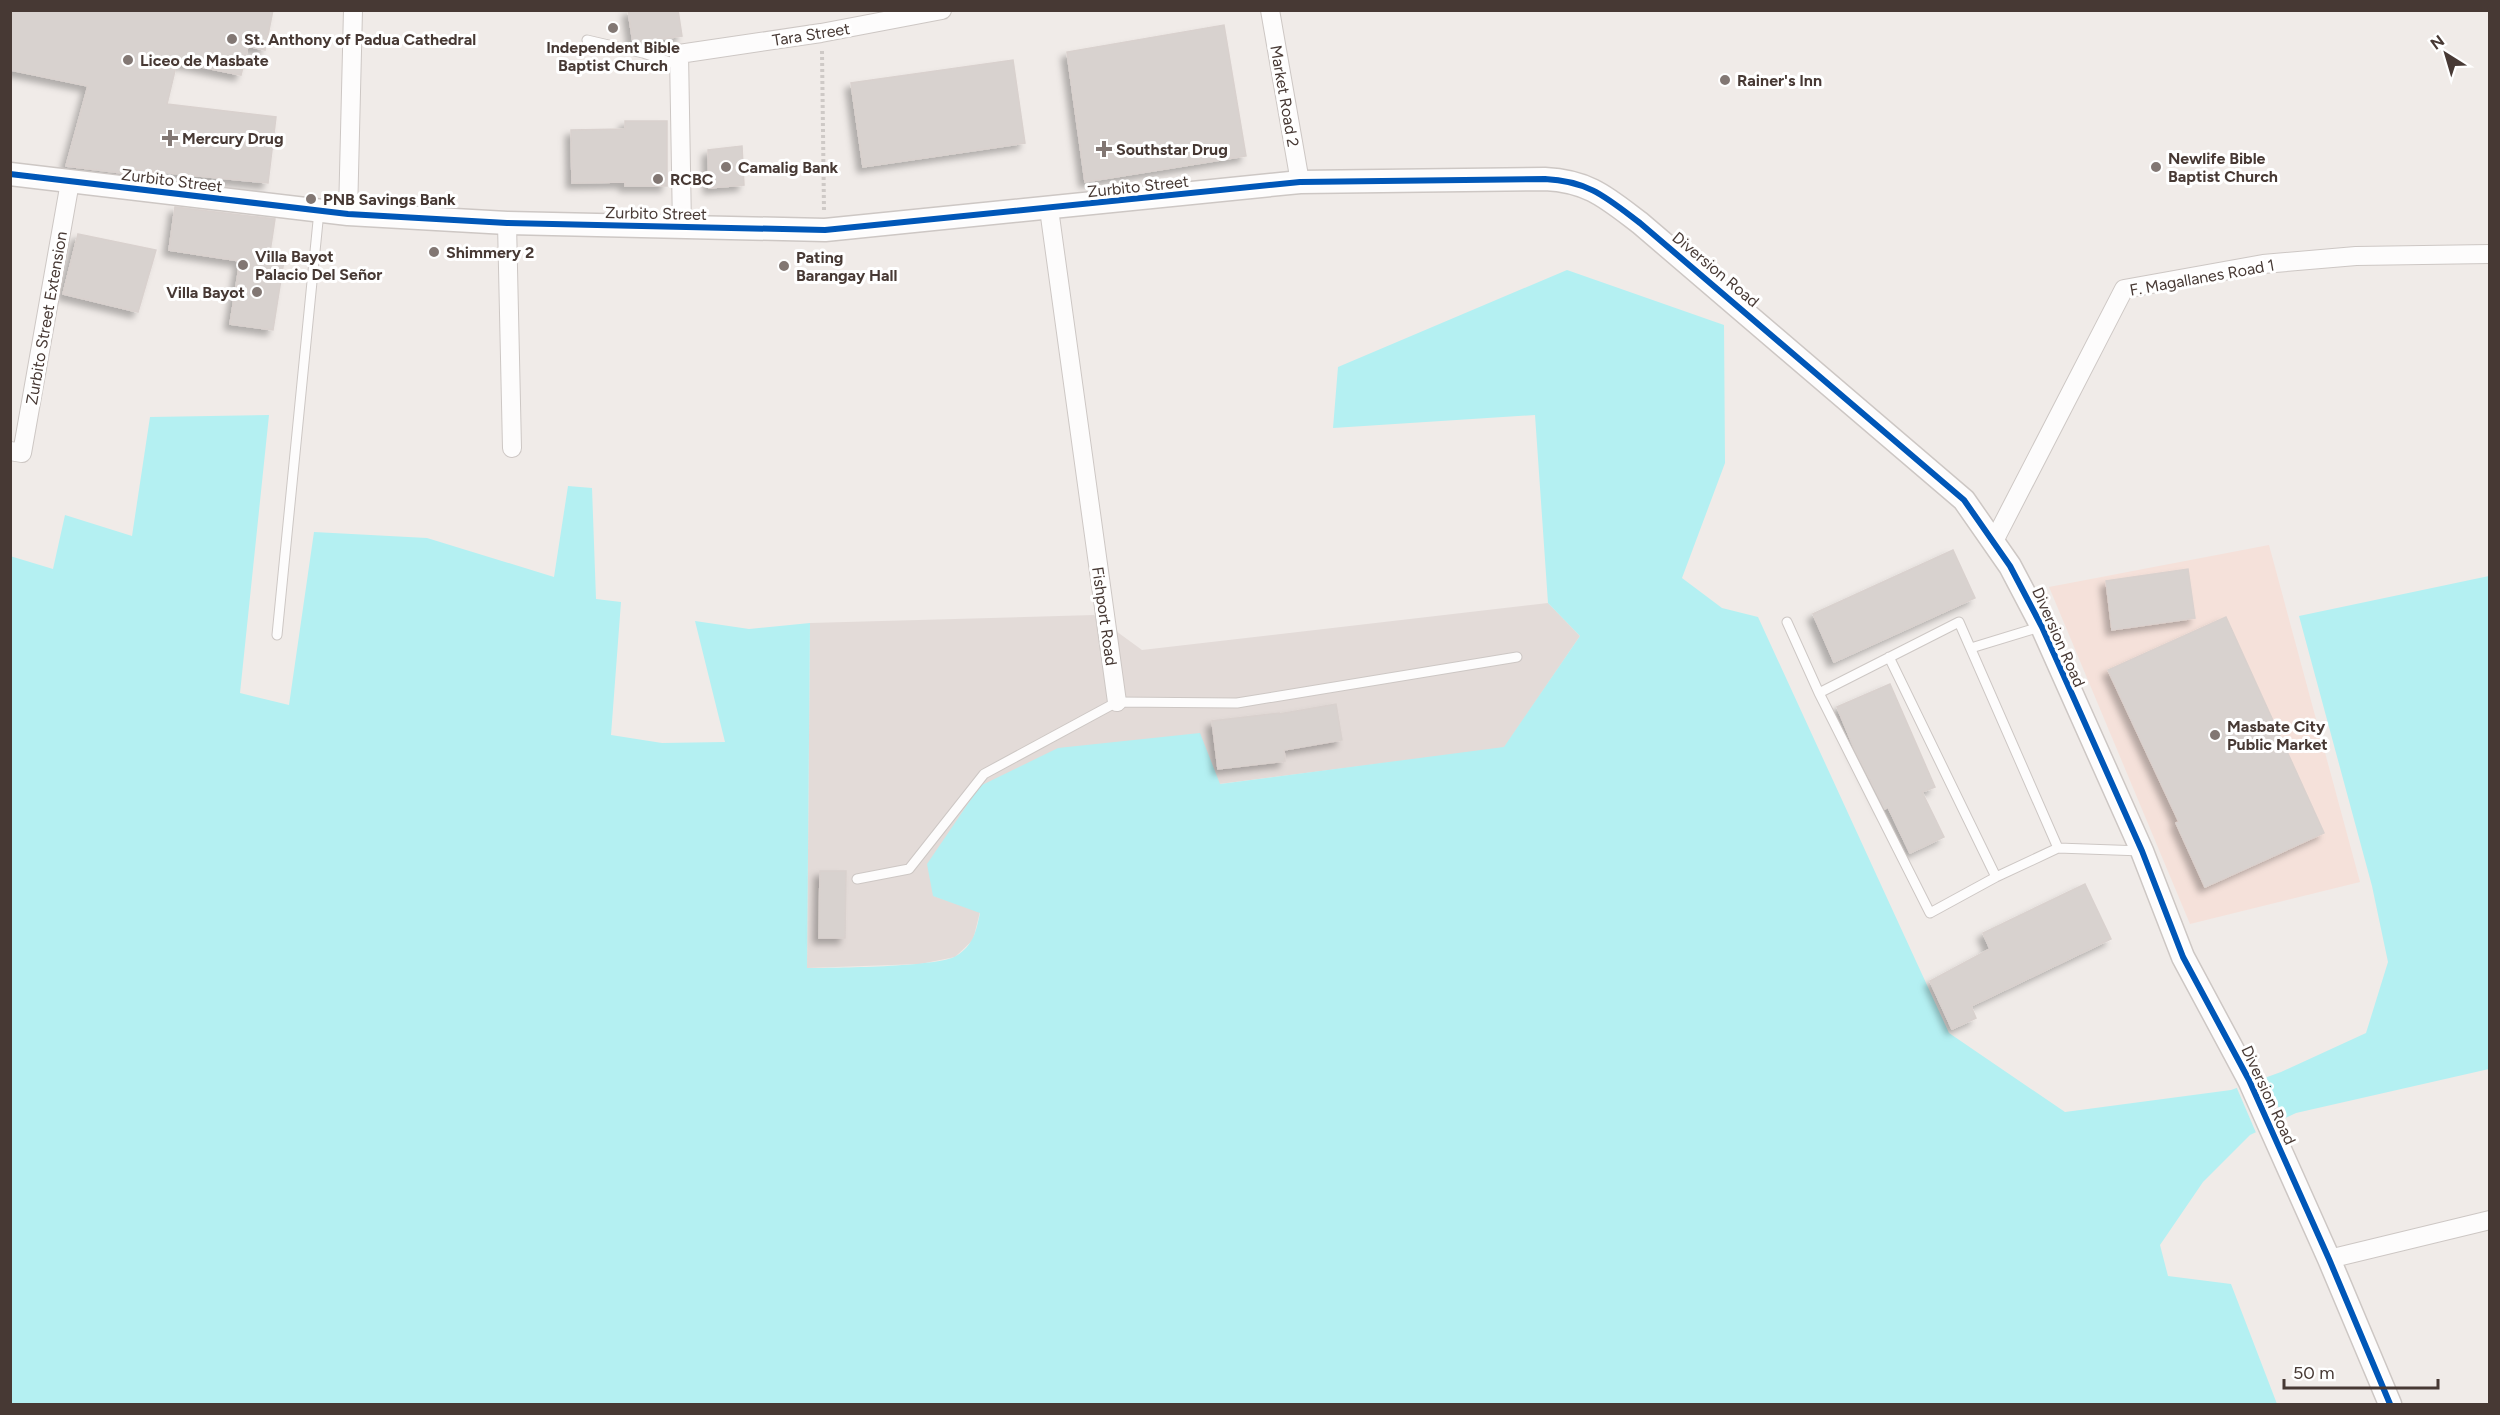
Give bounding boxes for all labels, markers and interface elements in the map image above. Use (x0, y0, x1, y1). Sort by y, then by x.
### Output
street label: Tara Street (771, 19, 851, 50)
marker: Independent Bible Baptist Church (606, 21, 620, 35)
north arrow (2416, 24, 2476, 84)
place label: St. Anthony of Padua Cathedral (244, 30, 476, 49)
text: N (2427, 31, 2448, 54)
marker: St. Anthony of Padua Cathedral (225, 32, 239, 46)
place label: Independent Bible Baptist Church (546, 38, 680, 75)
street label: Market Road 2 (1266, 44, 1303, 149)
place label: Liceo de Masbate (140, 51, 269, 70)
marker: Liceo de Masbate (121, 53, 135, 67)
place label: Rainer's Inn (1737, 71, 1822, 90)
marker: Rainer's Inn (1718, 73, 1732, 87)
place label: Mercury Drug (182, 129, 284, 148)
marker: Mercury Drug (163, 131, 177, 145)
place label: Southstar Drug (1116, 140, 1228, 159)
marker: Southstar Drug (1097, 142, 1111, 156)
place label: Newlife Bible Baptist Church (2168, 149, 2278, 186)
place label: Camalig Bank (738, 158, 839, 177)
marker: Camalig Bank (719, 160, 733, 174)
marker: Newlife Bible Baptist Church (2149, 160, 2163, 174)
street label: Zurbito Street (120, 165, 224, 196)
place label: RCBC (670, 170, 714, 189)
marker: RCBC (651, 172, 665, 186)
street label: Zurbito Street (1086, 172, 1190, 201)
place label: PNB Savings Bank (323, 190, 456, 209)
marker: PNB Savings Bank (304, 192, 318, 206)
street label: Zurbito Street (605, 203, 707, 224)
street label: Diversion Road (1669, 228, 1763, 311)
street label: Zurbito Street Extension (22, 230, 71, 406)
place label: Shimmery 2 (446, 243, 534, 262)
marker: Shimmery 2 (427, 245, 441, 259)
place label: Villa Bayot Palacio Del Señor (255, 247, 382, 284)
place label: Pating Barangay Hall (796, 248, 897, 285)
street label: F. Magallanes Road 1 (2128, 255, 2276, 300)
marker: Villa Bayot Palacio Del Señor (236, 258, 250, 272)
marker: Pating Barangay Hall (777, 259, 791, 273)
place label: Villa Bayot (166, 283, 245, 302)
marker: Villa Bayot (250, 285, 264, 299)
street label: Fishport Road (1088, 565, 1121, 667)
street label: Diversion Road (2028, 584, 2089, 690)
place label: Masbate City Public Market (2227, 717, 2328, 754)
marker: Masbate City Public Market (2208, 728, 2222, 742)
street label: Diversion Road (2237, 1043, 2300, 1148)
scale bar (2284, 1352, 2438, 1390)
text: 50 m (2293, 1362, 2335, 1384)

